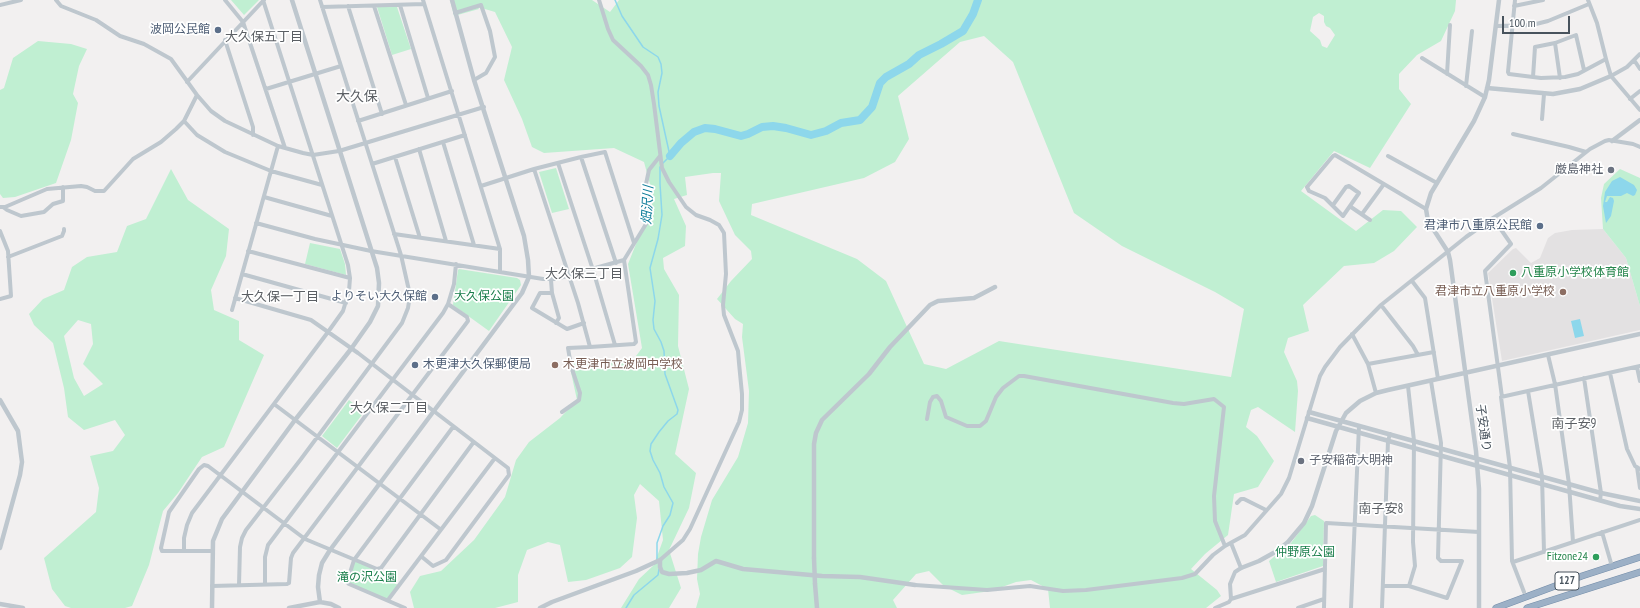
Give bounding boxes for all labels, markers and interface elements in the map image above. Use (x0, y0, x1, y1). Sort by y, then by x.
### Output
scale bar (1504, 8, 1572, 34)
text: 100 m (1509, 15, 1536, 30)
place label: 波岡公民館 (150, 23, 210, 37)
marker: 波岡公民館 (213, 25, 223, 35)
district label: 大久保五丁目 (225, 29, 303, 45)
district label: 大久保 (336, 89, 378, 105)
place label: 厳島神社 (1555, 163, 1603, 177)
marker: 厳島神社 (1606, 165, 1616, 175)
water label: 畑沢川 (639, 185, 657, 225)
place label: 君津市八重原公民館 (1424, 219, 1532, 233)
marker: 君津市八重原公民館 (1535, 221, 1545, 231)
district label: 大久保三丁目 (545, 266, 623, 282)
place label: 八重原小学校体育館 (1521, 266, 1629, 280)
marker: 八重原小学校体育館 (1508, 268, 1518, 278)
place label: 君津市立八重原小学校 (1435, 285, 1555, 299)
marker: 君津市立八重原小学校 (1558, 287, 1568, 297)
district label: 大久保一丁目 (241, 289, 319, 305)
place label: よりそい大久保館 (331, 290, 427, 304)
park label: 大久保公園 (454, 290, 514, 304)
marker: よりそい大久保館 (430, 292, 440, 302)
place label: 木更津大久保郵便局 (423, 358, 531, 372)
place label: 木更津市立波岡中学校 (563, 358, 683, 372)
marker: 木更津大久保郵便局 (410, 360, 420, 370)
marker: 木更津市立波岡中学校 (550, 360, 560, 370)
district label: 大久保二丁目 (350, 400, 428, 416)
street label: 子安通り (1473, 403, 1493, 453)
district label: 南子安9 (1552, 416, 1596, 432)
place label: 子安稲荷大明神 (1309, 454, 1393, 468)
marker: 子安稲荷大明神 (1296, 456, 1306, 466)
district label: 南子安8 (1359, 501, 1403, 517)
park label: 仲野原公園 (1275, 546, 1335, 560)
place label: Fitzone24 (1547, 550, 1588, 564)
marker: Fitzone24 (1591, 552, 1601, 562)
park label: 滝の沢公園 (337, 571, 397, 585)
road number: 127 (1555, 572, 1579, 590)

